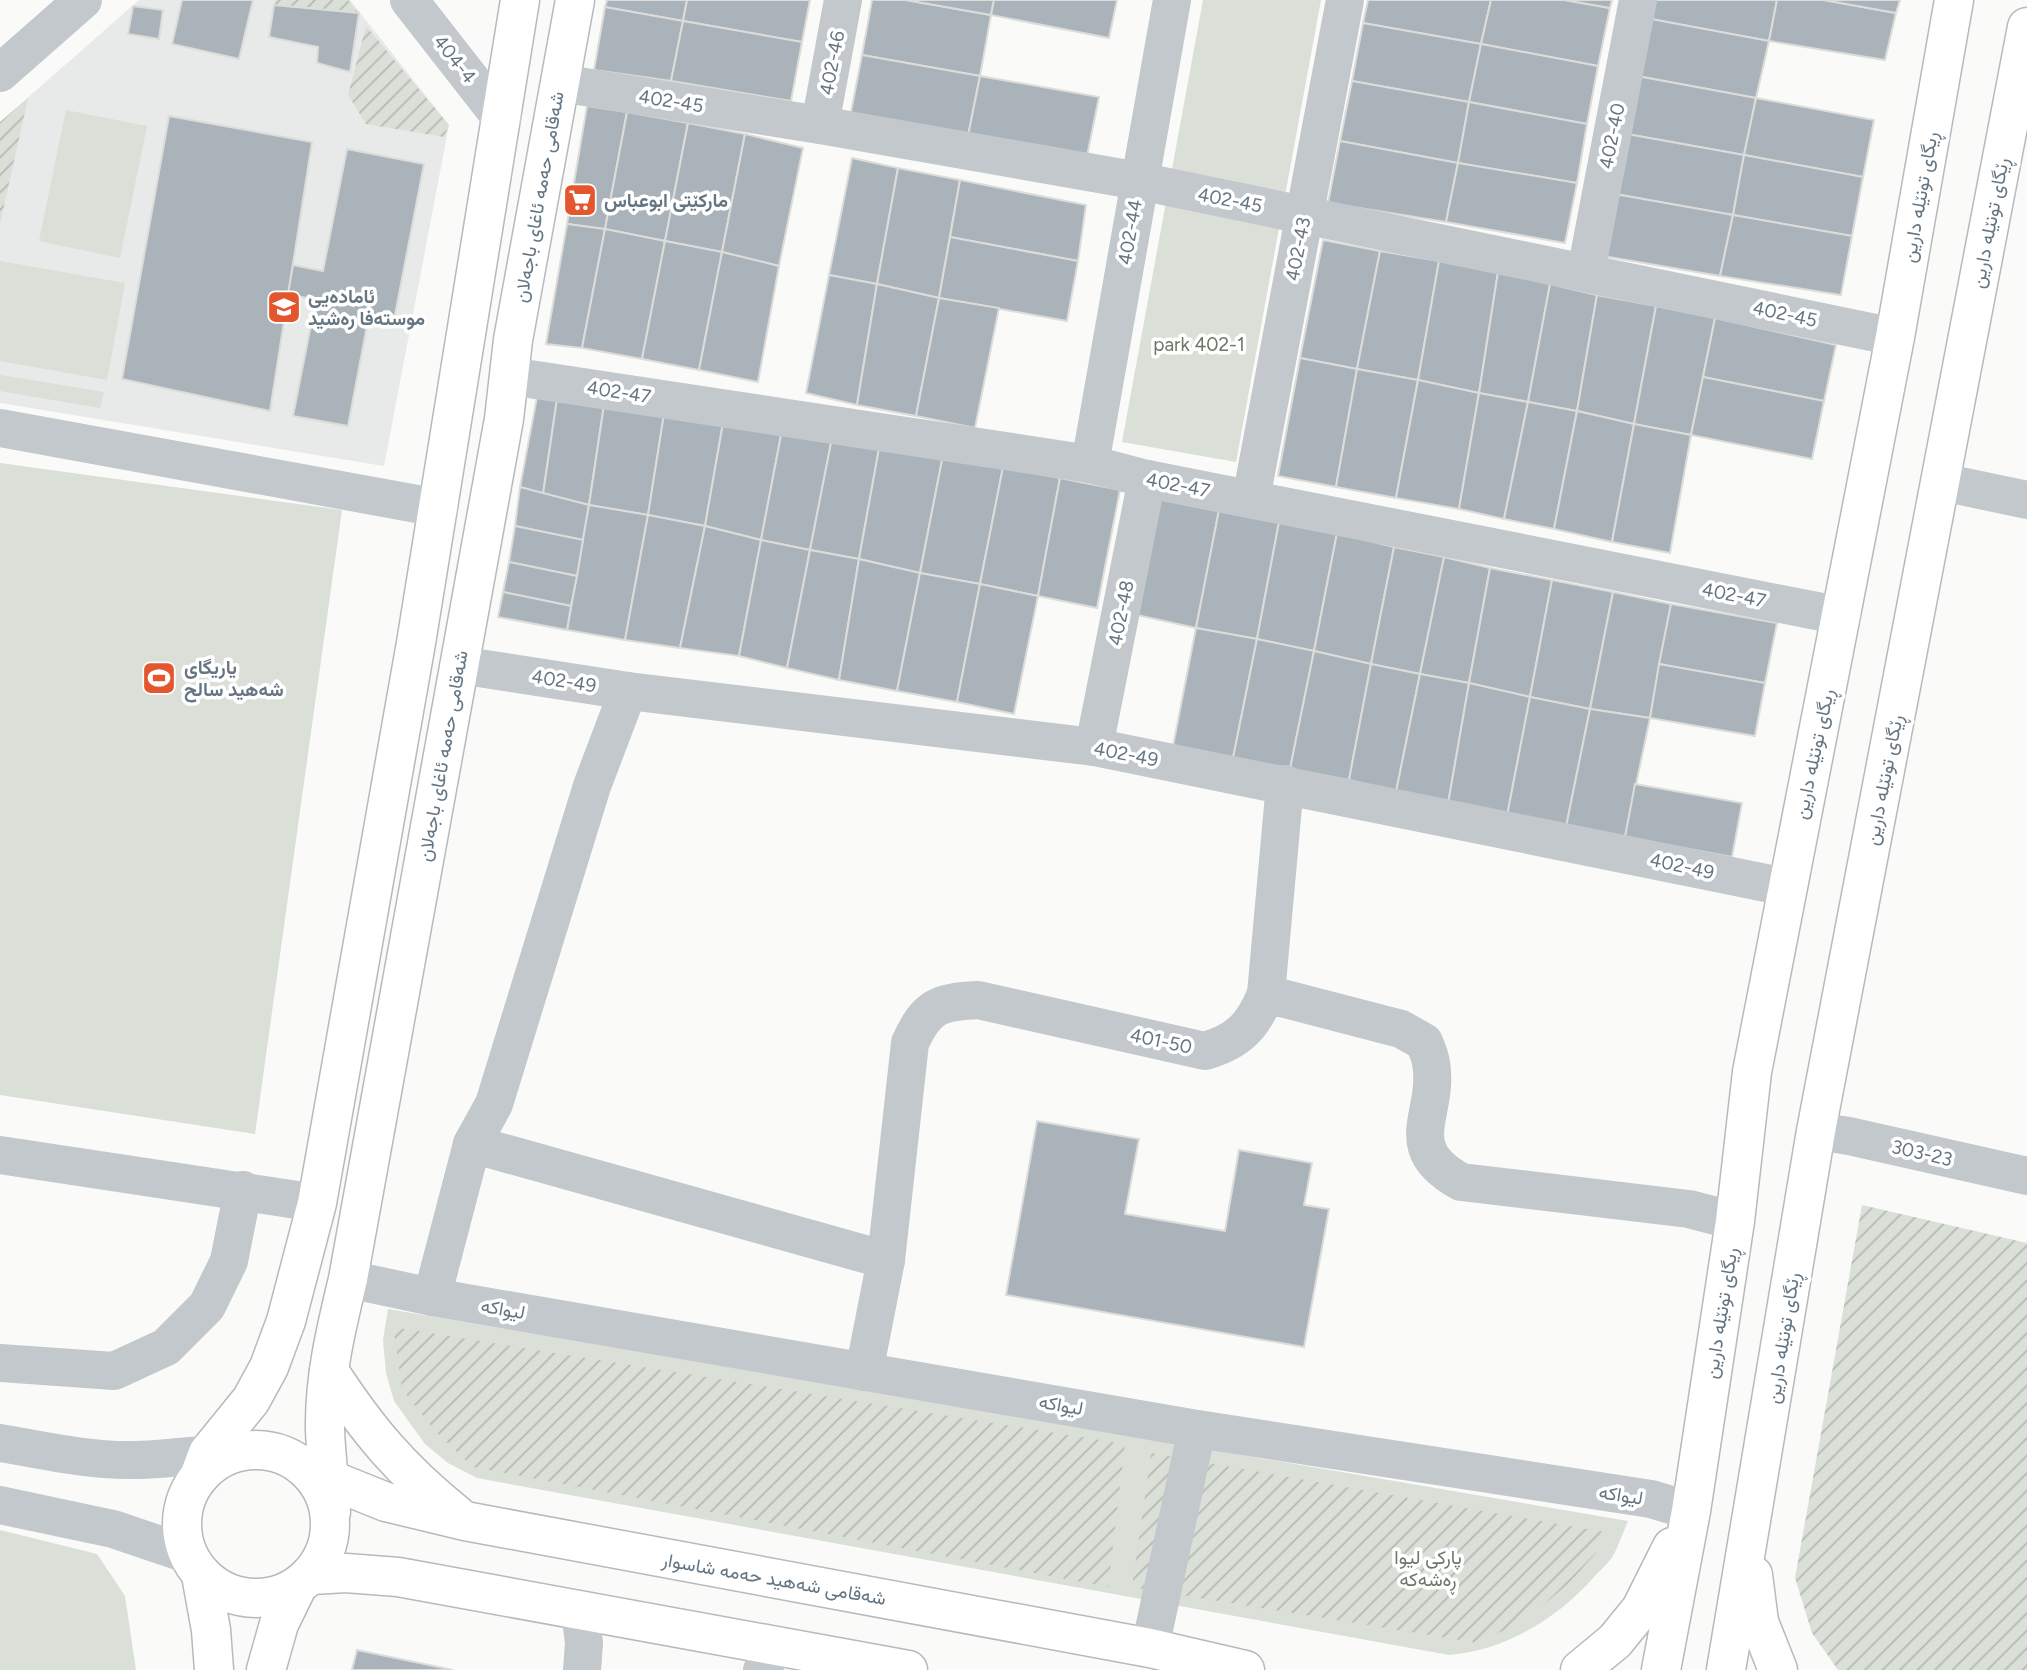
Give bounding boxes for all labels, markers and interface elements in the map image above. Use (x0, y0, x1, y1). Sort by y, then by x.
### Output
street label: 402-46 (815, 29, 850, 97)
street label: 404-4 (429, 30, 481, 88)
street label: 402-45 (637, 85, 705, 117)
street label: شەقامی حەمە ئاغای باجەلان (509, 90, 569, 304)
street label: 402-40 (1594, 101, 1630, 171)
street label: ڕیگای تونێلە دارین (1897, 130, 1947, 265)
street label: ڕێگای تونێلە دارین (1966, 156, 2018, 291)
supermarket icon: مارکێتی ابوعباس (561, 181, 599, 219)
street label: 402-45 (1196, 182, 1264, 218)
place label: مارکێتی ابوعباس (604, 189, 728, 213)
street label: 402-44 (1113, 197, 1147, 267)
street label: 402-43 (1281, 215, 1315, 283)
place label: ئامادەیی موستەفا رەشید (308, 285, 425, 331)
school or university icon: ئامادەیی موستەفا رەشید (265, 288, 303, 326)
street label: 402-45 (1751, 296, 1819, 332)
park label: park 402-1 (1153, 333, 1245, 356)
street label: 402-47 (585, 376, 653, 408)
street label: 402-47 (1144, 468, 1212, 502)
street label: 402-48 (1103, 578, 1139, 648)
street label: 402-47 (1700, 578, 1768, 612)
street label: شەقامی حەمە ئاغای باجەلان (413, 649, 473, 863)
place label: یاریگای شەهید سالح (184, 656, 284, 703)
sports icon: یاریگای شەهید سالح (140, 659, 178, 697)
street label: 402-49 (530, 665, 598, 697)
street label: ڕیگای تونێلە دارین (1789, 687, 1843, 822)
street label: ڕێگای تونێلە دارین (1860, 713, 1912, 848)
street label: 402-49 (1092, 737, 1160, 771)
street label: 402-49 (1648, 848, 1716, 884)
street label: 401-50 (1128, 1023, 1194, 1059)
street label: 303-23 (1889, 1135, 1955, 1171)
street label: ڕیگای تونێلە دارین (1699, 1246, 1747, 1381)
street label: ڕێگای تونێلە دارین (1761, 1271, 1809, 1406)
street label: لیواکە (479, 1294, 527, 1324)
street label: لیواکە (1037, 1390, 1085, 1420)
street label: لیواکە (1597, 1480, 1645, 1510)
park label: پارکی لیوا ڕەشەکە (1394, 1546, 1462, 1595)
street label: شەقامی شەهید حەمە شاسوار (659, 1548, 888, 1610)

